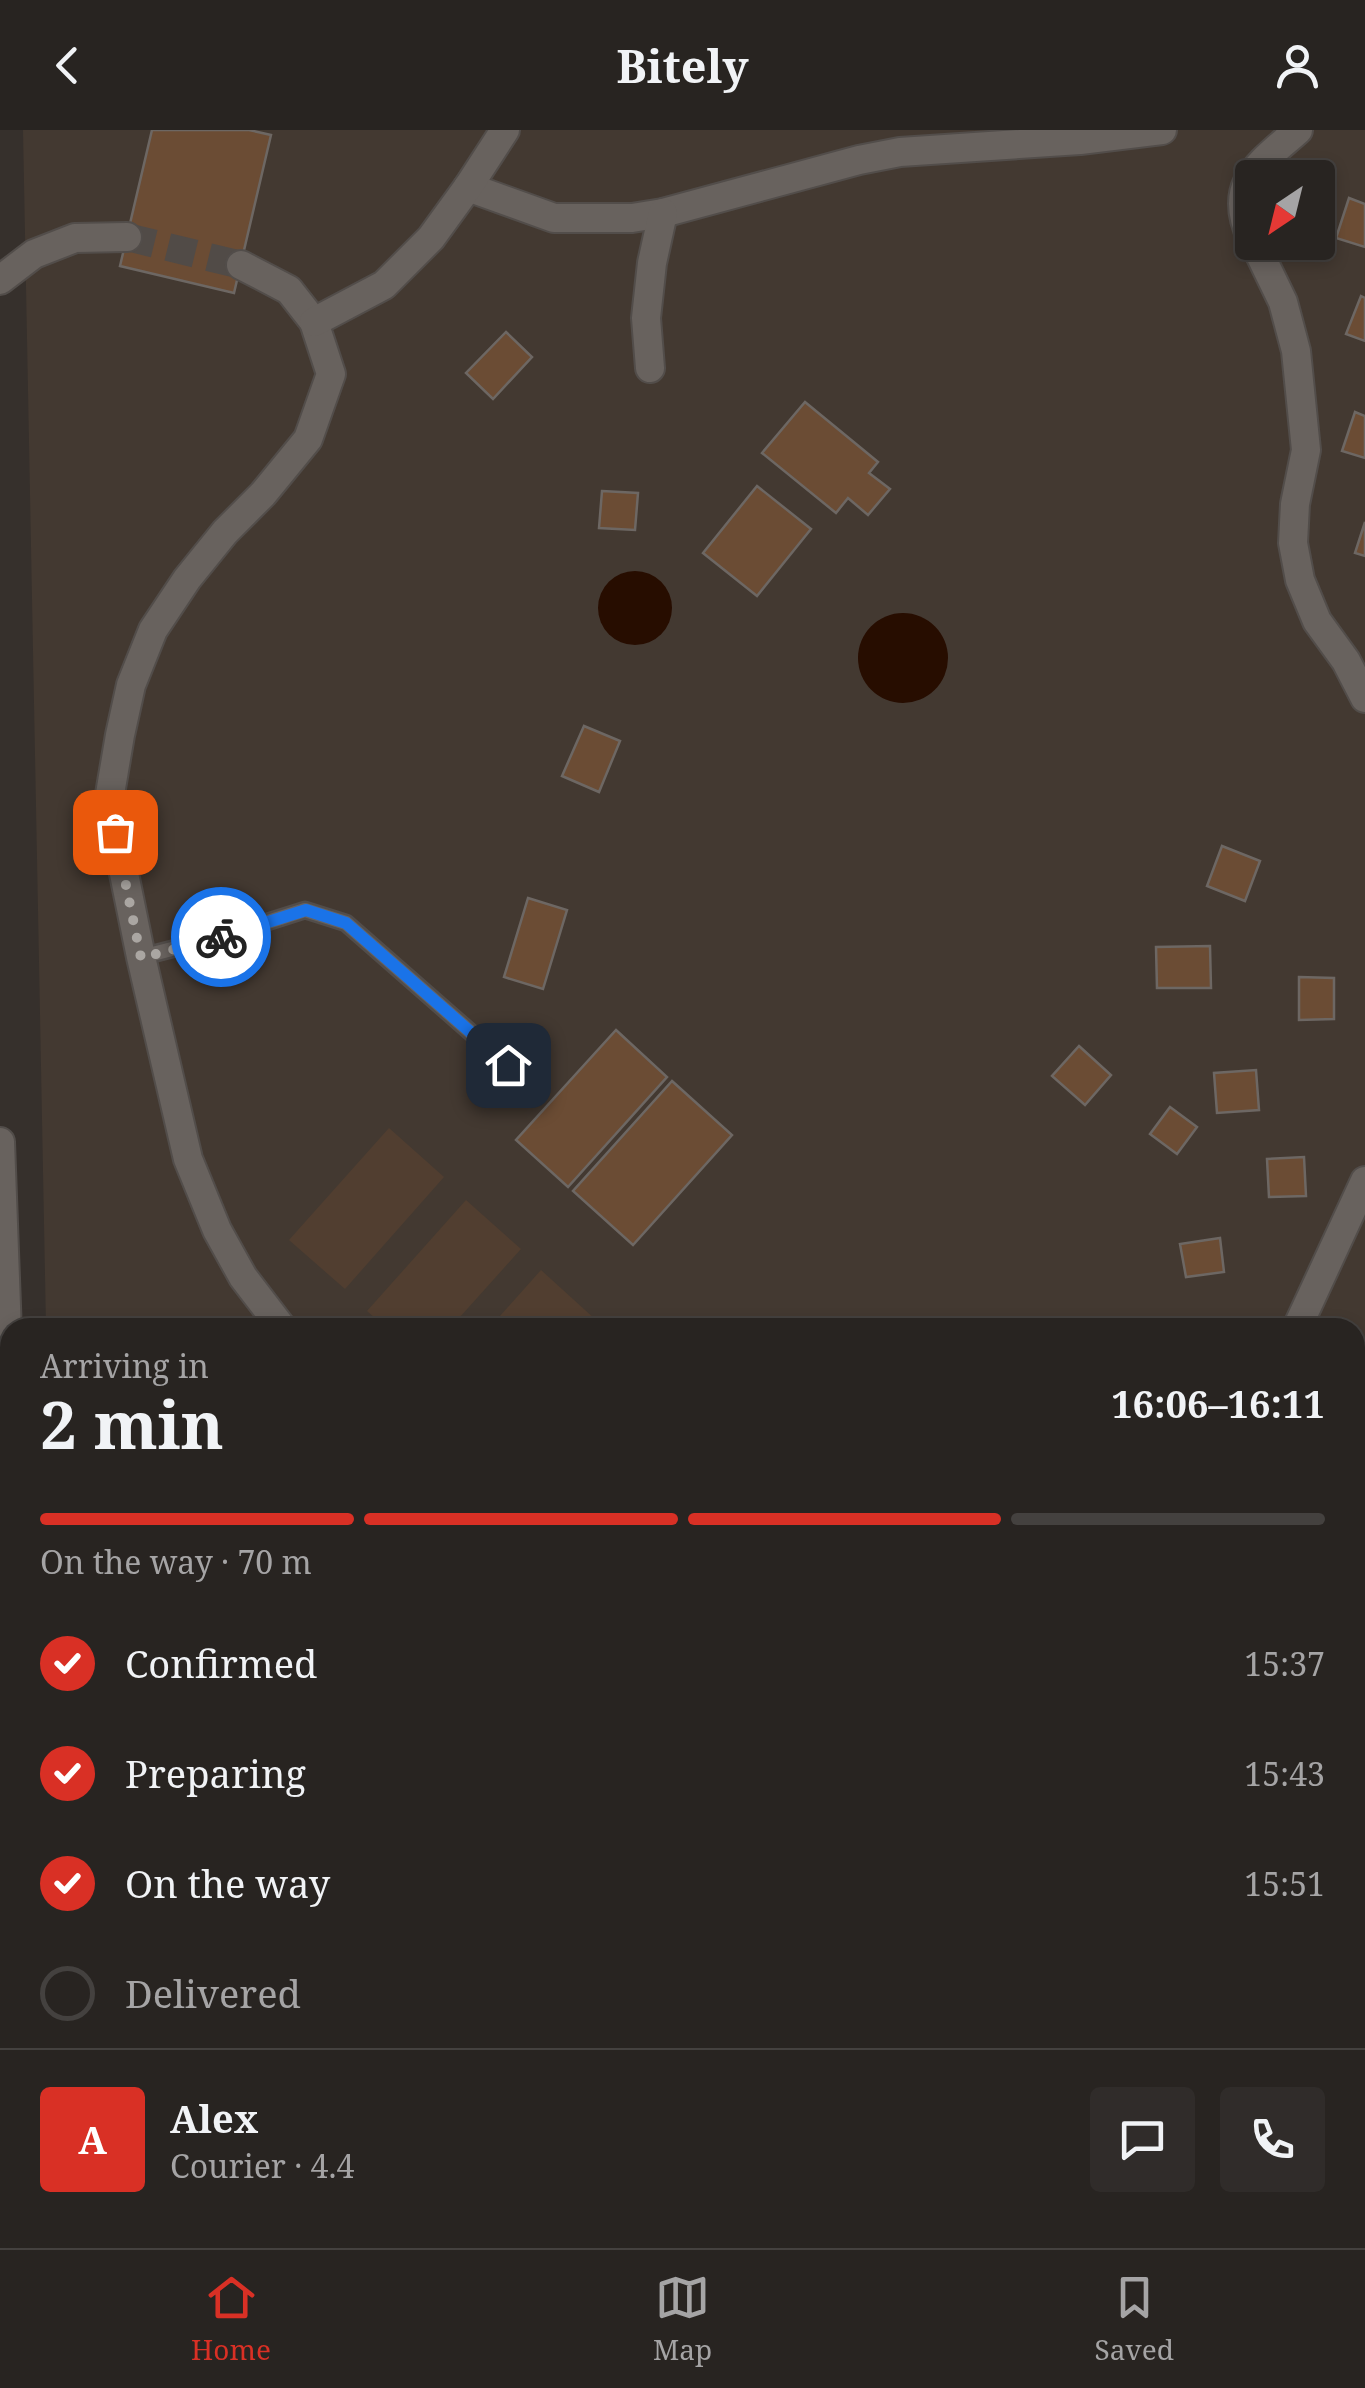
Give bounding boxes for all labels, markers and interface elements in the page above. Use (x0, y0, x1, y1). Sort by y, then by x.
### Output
text: Bitely (617, 35, 748, 96)
icon: back (40, 38, 95, 93)
icon: person (1270, 38, 1325, 93)
north arrow (1235, 160, 1335, 260)
map controls (1235, 160, 1335, 260)
pin (73, 790, 158, 875)
icon: bag (88, 805, 143, 860)
courier (171, 887, 271, 987)
icon: bike (194, 910, 249, 965)
pin (466, 1023, 551, 1108)
icon: home (481, 1038, 536, 1093)
text: Arriving in (40, 1344, 209, 1387)
text: 16:06–16:11 (1111, 1377, 1325, 1429)
text: 2 min (40, 1380, 224, 1468)
text: On the way · 70 m (40, 1540, 312, 1583)
icon: check (40, 1636, 95, 1691)
text: Confirmed (125, 1637, 317, 1689)
text: 15:37 (1244, 1642, 1325, 1685)
icon: check (40, 1746, 95, 1801)
text: Preparing (125, 1747, 306, 1799)
text: 15:43 (1244, 1752, 1325, 1795)
icon: check (40, 1856, 95, 1911)
text: On the way (125, 1857, 330, 1909)
text: 15:51 (1244, 1862, 1325, 1905)
text: Delivered (125, 1967, 301, 2019)
button: chat (1090, 2087, 1195, 2192)
button: phone (1220, 2087, 1325, 2192)
text: Alex (170, 2092, 258, 2144)
text: A (78, 2113, 107, 2165)
text: Courier · 4.4 (170, 2144, 354, 2187)
tab: Home (191, 2270, 271, 2368)
tab: Map (653, 2270, 712, 2368)
tab: Saved (1095, 2270, 1174, 2368)

